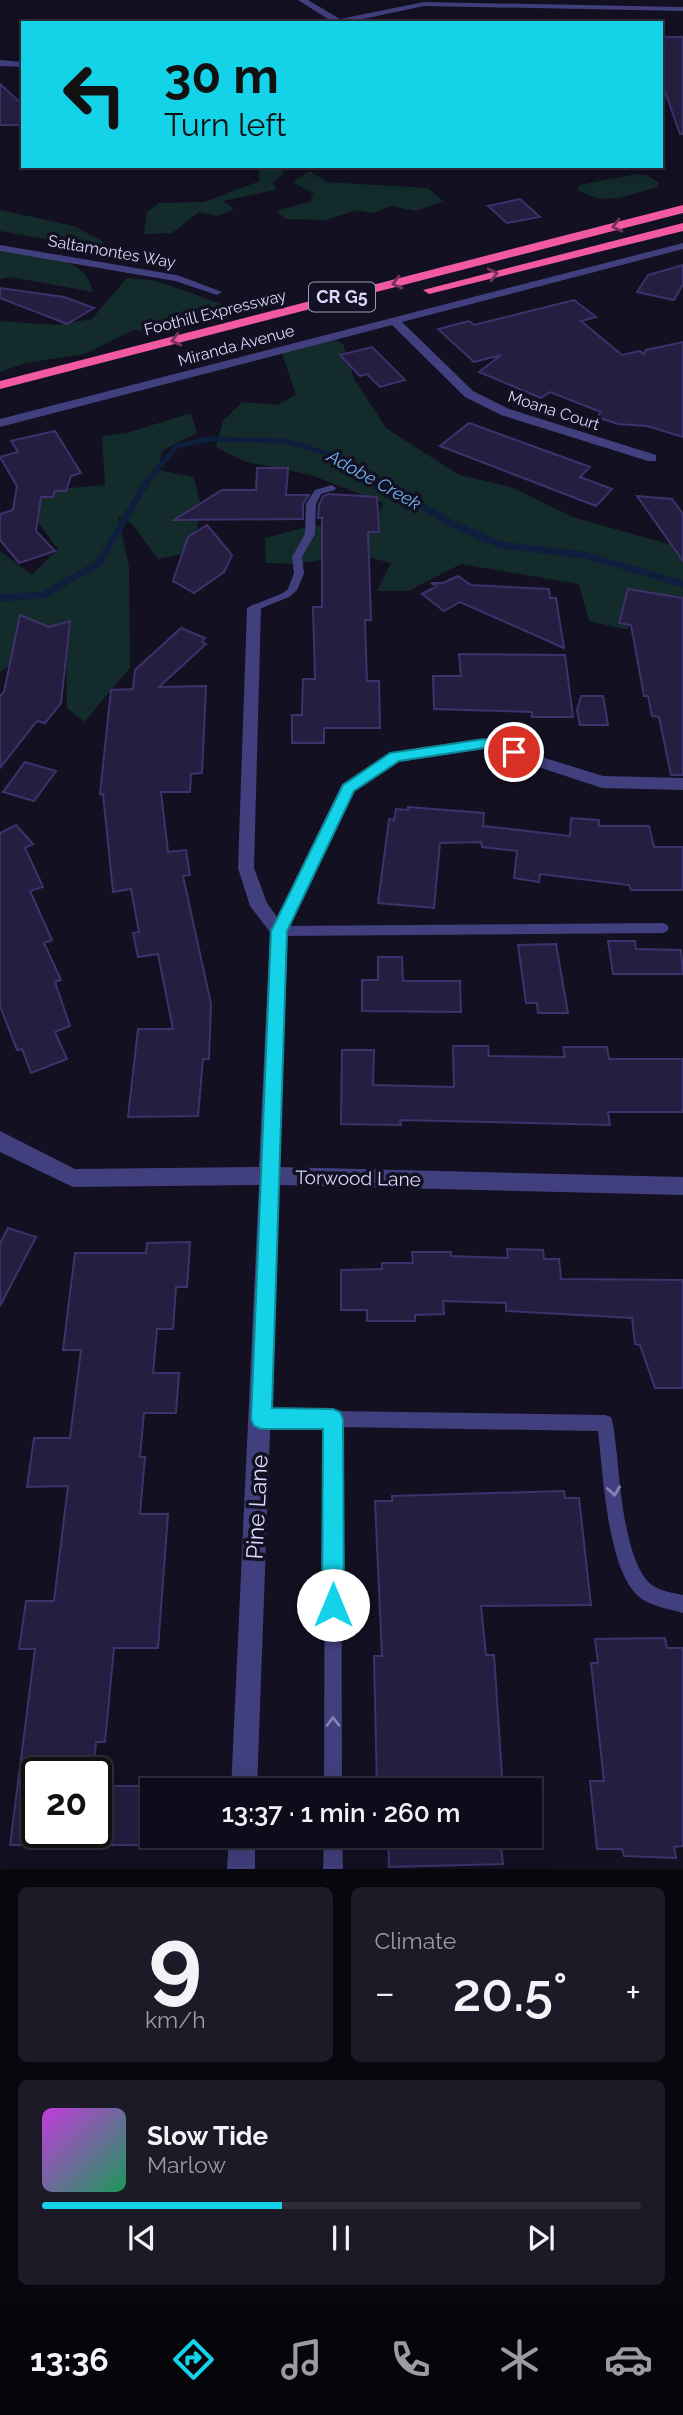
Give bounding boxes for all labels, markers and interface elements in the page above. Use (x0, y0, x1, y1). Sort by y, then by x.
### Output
text: 30 m (164, 47, 279, 104)
icon: left (49, 49, 140, 140)
text: Turn left (164, 106, 286, 143)
one-way arrow (611, 218, 623, 232)
street label: Saltamontes Way (47, 231, 178, 272)
one-way arrow (487, 268, 499, 282)
one-way arrow (391, 275, 403, 289)
road number: CR G5 (309, 282, 375, 312)
street label: Foothill Expressway (142, 286, 289, 339)
street label: Miranda Avenue (176, 321, 296, 370)
one-way arrow (170, 332, 182, 346)
street label: Moana Court (506, 387, 603, 434)
water label: Adobe Creek (323, 445, 425, 514)
pin (484, 722, 544, 782)
icon: arrive (495, 733, 533, 771)
street label: Torwood Lane (295, 1166, 421, 1190)
street label: Pine Lane (240, 1454, 273, 1560)
one-way arrow (606, 1485, 621, 1497)
position arrow (296, 1568, 370, 1642)
one-way arrow (325, 1716, 341, 1727)
speed limit sign: 20 (21, 1757, 112, 1848)
text: 13:37 · 1 min · 260 m (222, 1798, 460, 1828)
text: 9 (148, 1907, 202, 2014)
text: Climate (375, 1927, 456, 1954)
text: 20.5° (453, 1962, 567, 2023)
text: − (375, 1970, 395, 2015)
text: + (625, 1970, 641, 2015)
text: km/h (145, 2006, 206, 2033)
text: Slow Tide (147, 2121, 268, 2151)
text: Marlow (147, 2151, 226, 2178)
icon: previous (123, 2219, 161, 2257)
icon: pause (322, 2219, 360, 2257)
icon: next (522, 2219, 560, 2257)
icon: directions (169, 2335, 218, 2384)
icon: music (277, 2335, 326, 2384)
icon: phone (386, 2335, 435, 2384)
icon: climate (495, 2335, 544, 2384)
icon: car (604, 2335, 653, 2384)
text: 13:36 (30, 2341, 109, 2378)

